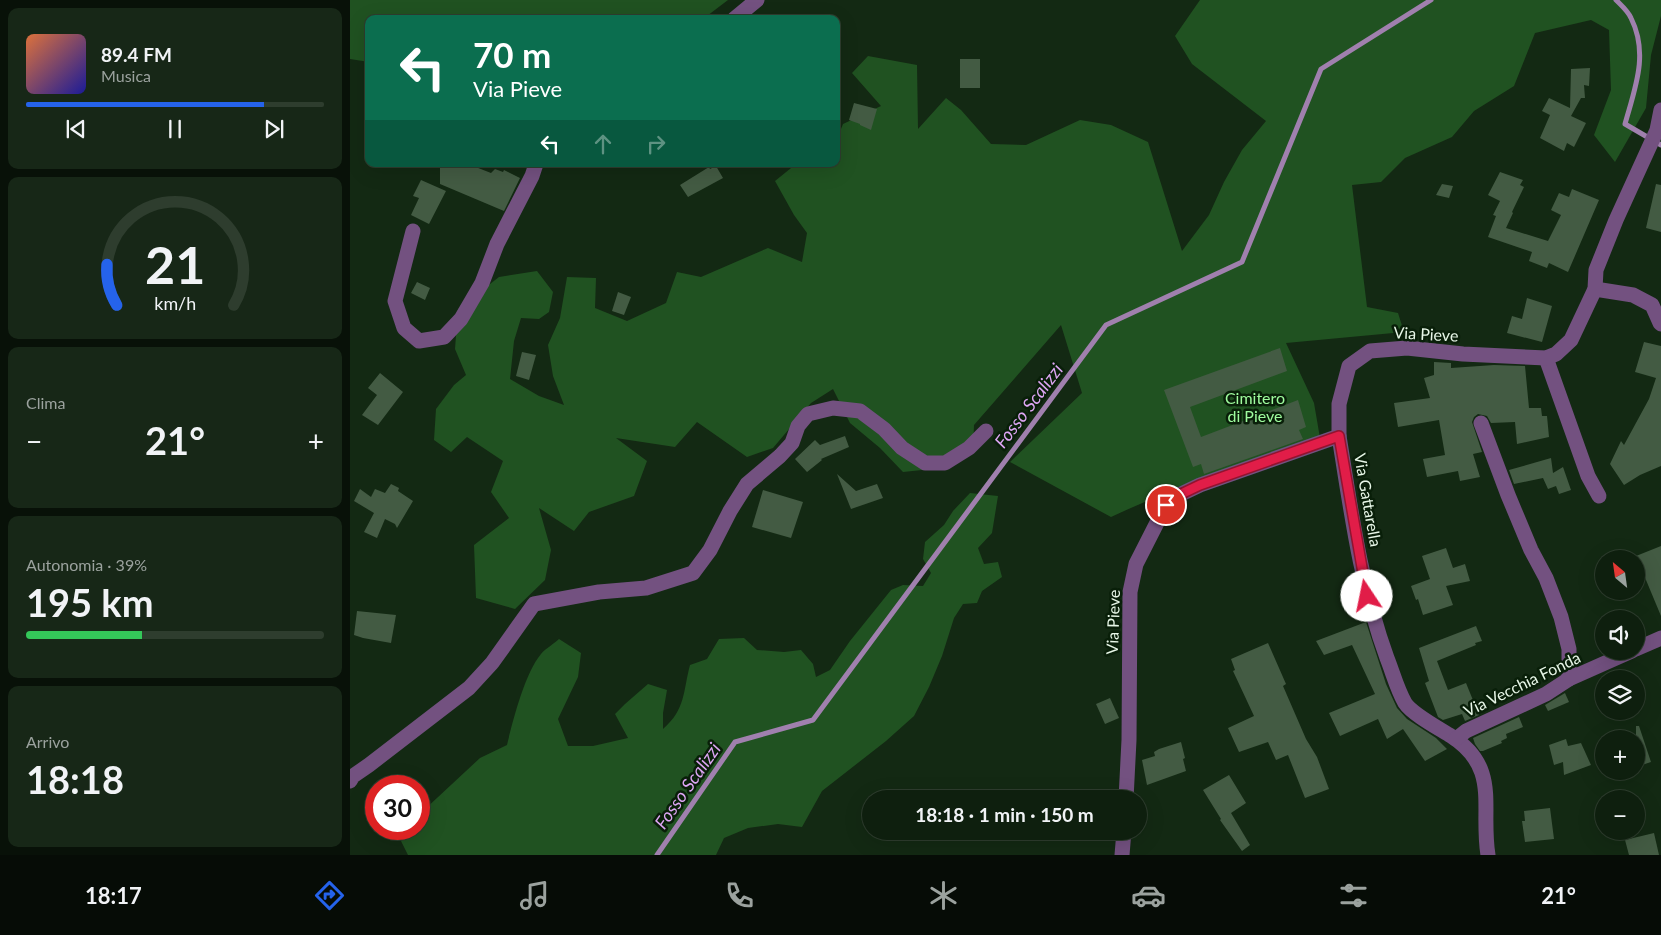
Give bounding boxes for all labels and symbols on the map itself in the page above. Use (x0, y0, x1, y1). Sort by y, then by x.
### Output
street label: Via Pieve (1393, 322, 1459, 345)
water label: Fosso Scalizzi (989, 359, 1067, 452)
park label: Cimitero di Pieve (1225, 388, 1285, 425)
street label: Via Gattarella (1351, 452, 1386, 548)
pin (1145, 484, 1187, 526)
north arrow (1595, 550, 1645, 600)
position arrow (1340, 569, 1392, 621)
street label: Via Pieve (1102, 589, 1123, 655)
street label: Via Vecchia Fonda (1460, 647, 1583, 720)
water label: Fosso Scalizzi (650, 738, 725, 833)
speed limit sign: 30 (365, 775, 430, 840)

